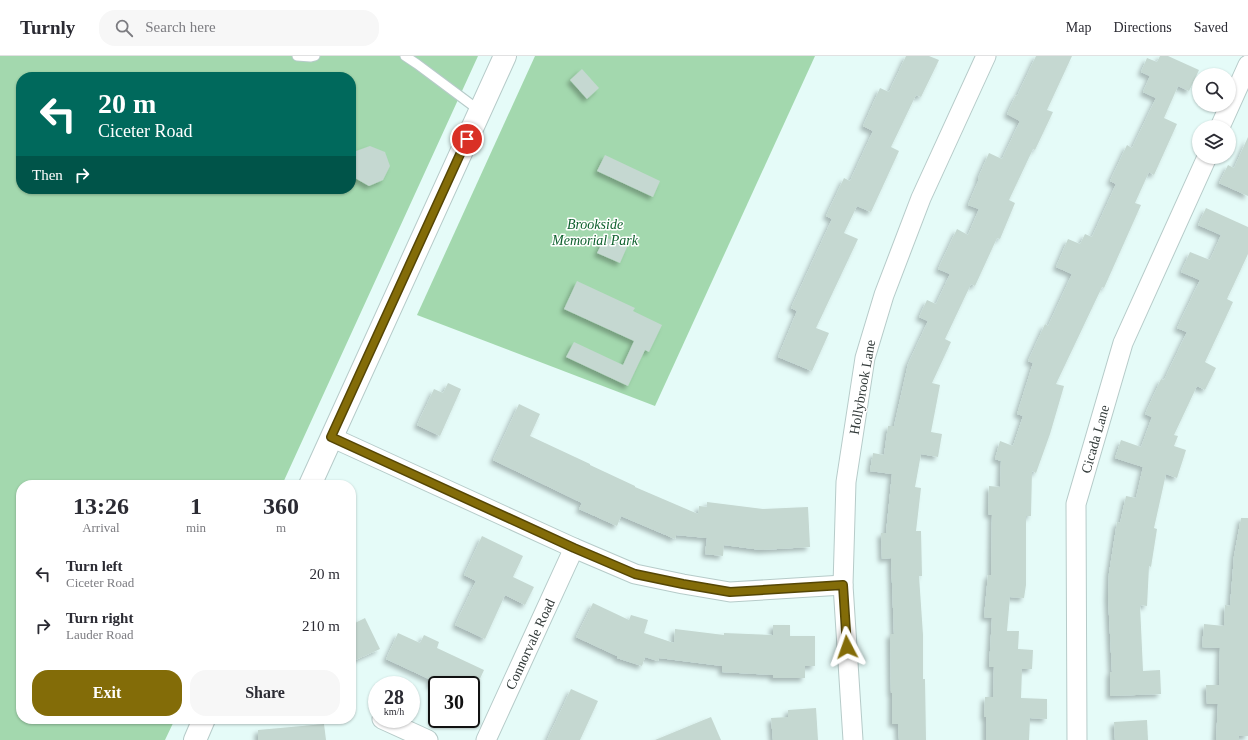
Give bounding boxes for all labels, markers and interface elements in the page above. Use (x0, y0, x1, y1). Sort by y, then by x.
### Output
search box (99, 10, 379, 46)
text: Turnly (20, 17, 75, 38)
icon: search (113, 17, 135, 39)
text: Search here (145, 19, 216, 35)
text: Map (1066, 20, 1091, 35)
text: Directions (1113, 20, 1172, 35)
text: Saved (1194, 20, 1228, 35)
map controls (1192, 68, 1236, 164)
button: search (1192, 68, 1236, 112)
icon: left (32, 88, 84, 140)
text: 20 m (98, 88, 156, 119)
button: layers (1192, 120, 1236, 164)
text: Ciceter Road (98, 121, 192, 141)
pin (450, 122, 484, 156)
icon: arrive (456, 128, 478, 150)
icon: right (71, 164, 93, 186)
text: Then (32, 167, 63, 183)
park label: Brookside Memorial Park (551, 217, 639, 248)
street label: Hollybrook Lane (847, 338, 878, 436)
street label: Cicada Lane (1079, 403, 1112, 475)
text: 13:26 (73, 493, 129, 519)
text: 1 (190, 493, 202, 519)
text: 360 (263, 493, 299, 519)
text: Arrival (82, 520, 120, 535)
text: min (186, 520, 206, 535)
text: m (276, 520, 286, 535)
text: Turn left (66, 558, 123, 574)
icon: left (32, 563, 54, 585)
text: 20 m (310, 566, 340, 582)
text: Ciceter Road (66, 575, 134, 590)
street label: Connorvale Road (503, 596, 558, 692)
text: Turn right (66, 610, 133, 626)
icon: right (32, 615, 54, 637)
text: 210 m (302, 618, 340, 634)
position arrow (826, 626, 868, 668)
text: Lauder Road (66, 627, 134, 642)
button: Exit (32, 670, 182, 716)
button: Share (190, 670, 340, 716)
speed limit sign: 30 (428, 676, 480, 728)
text: 28 (384, 686, 404, 708)
text: km/h (384, 706, 404, 717)

